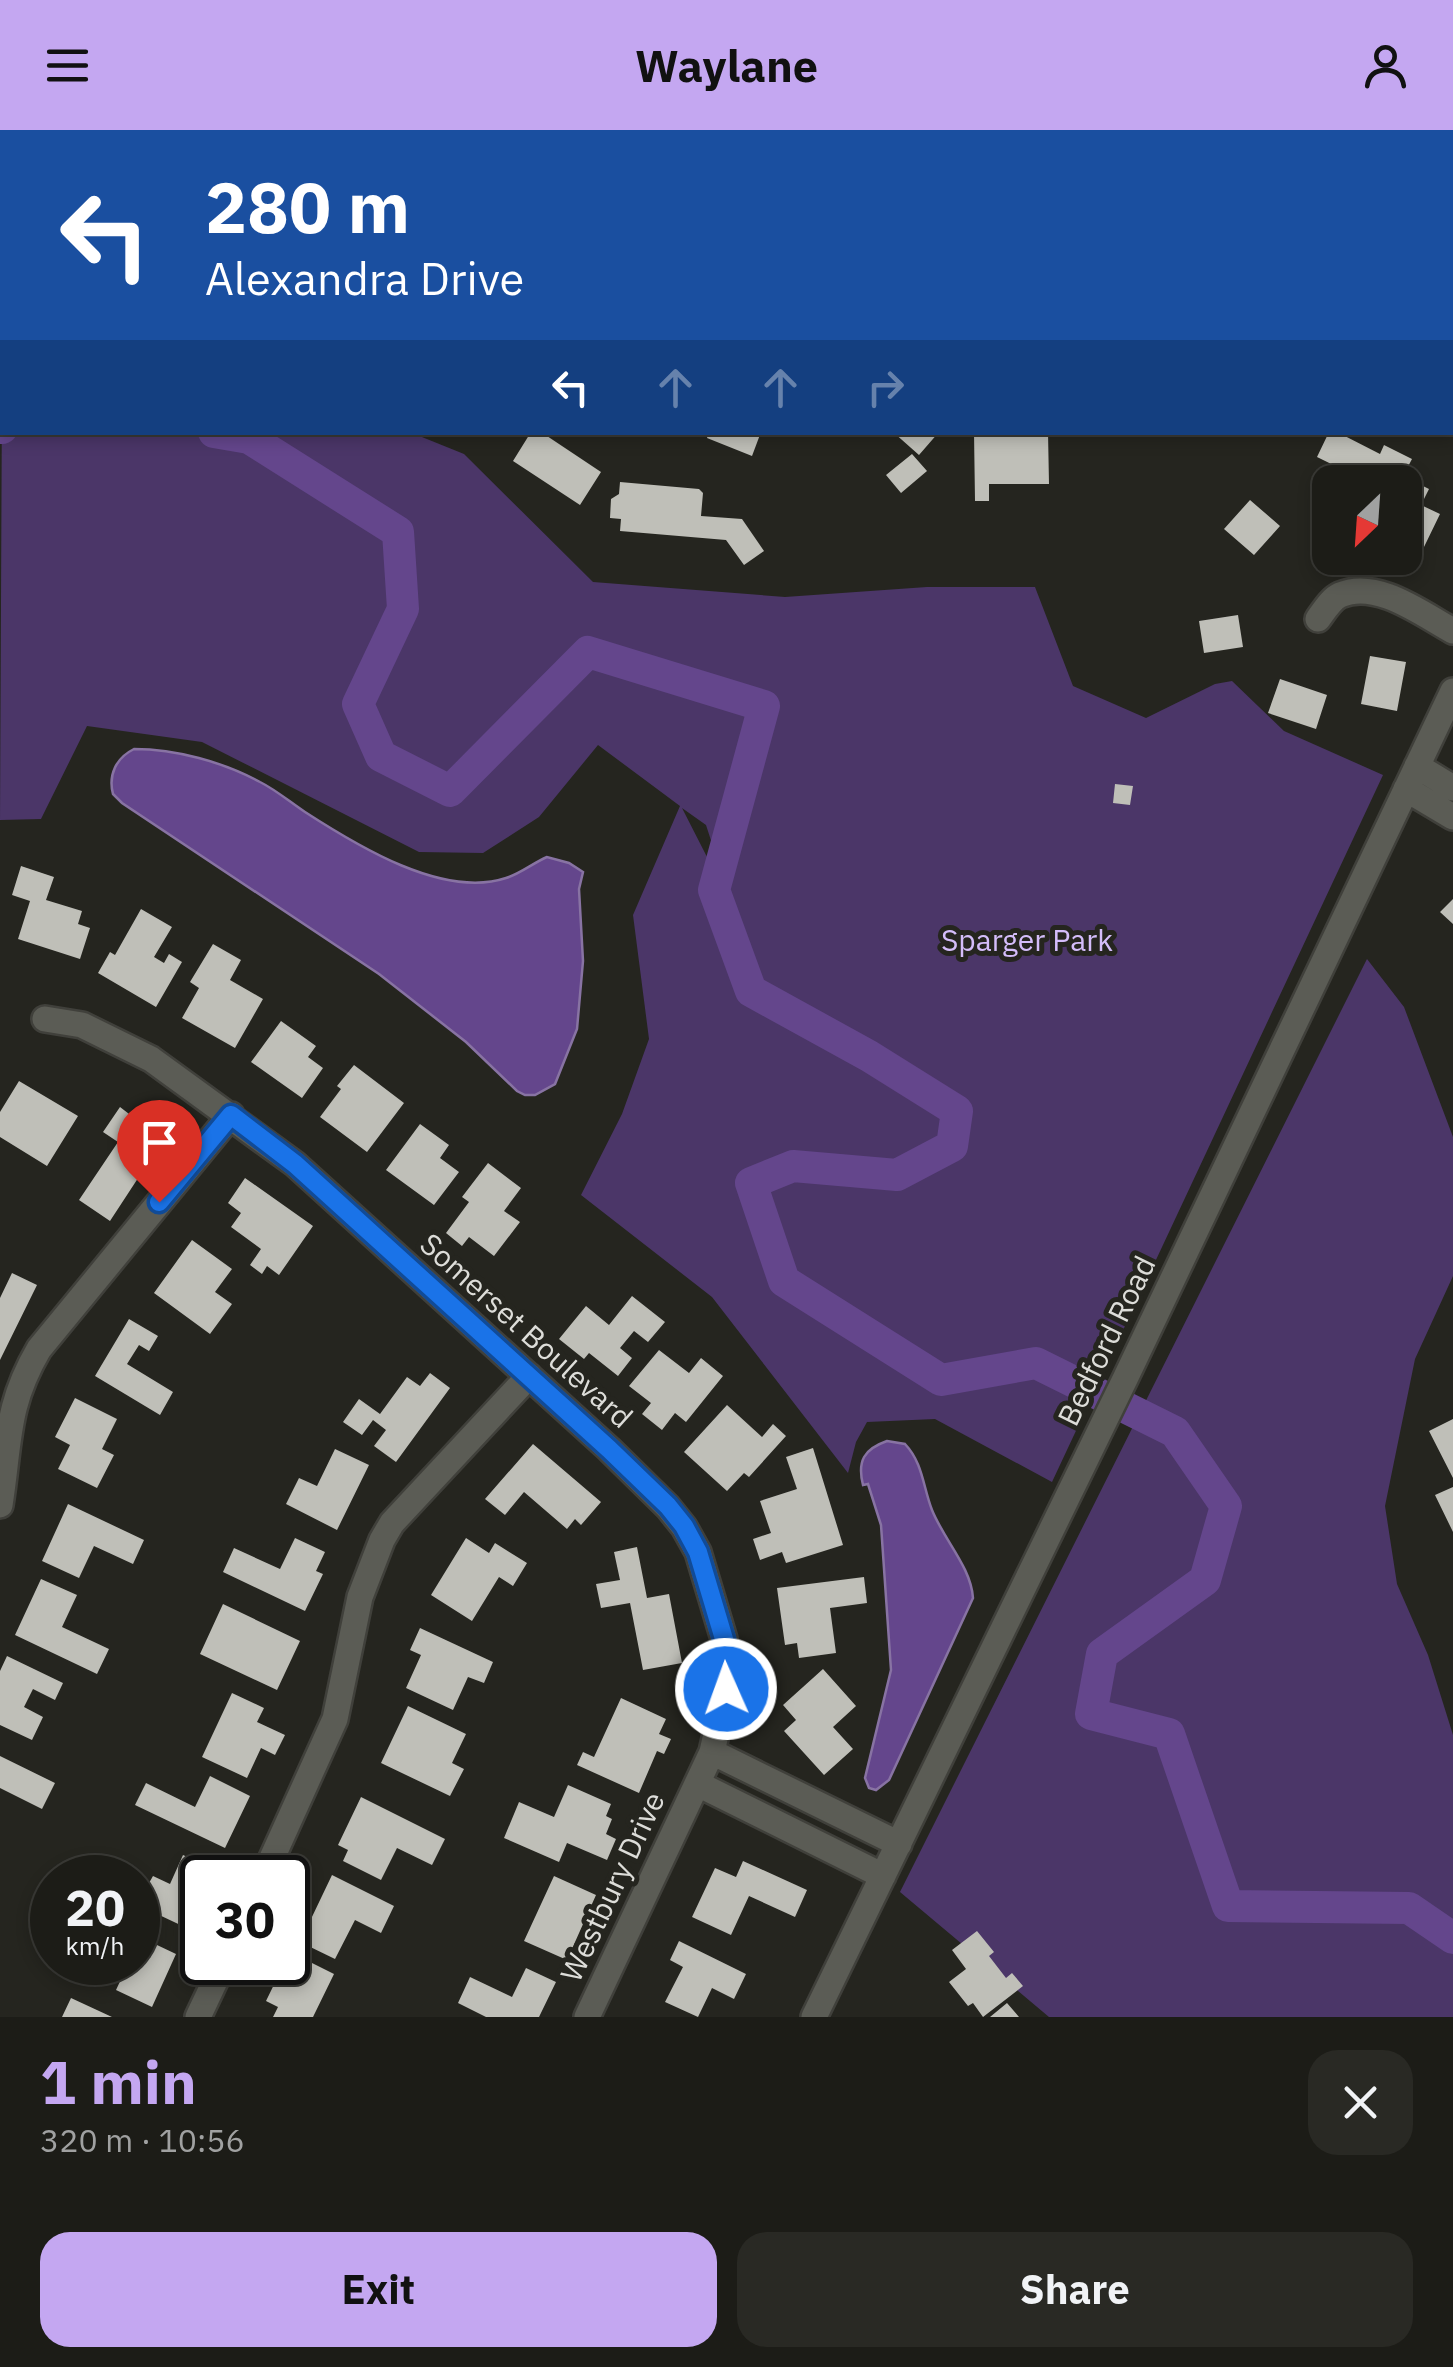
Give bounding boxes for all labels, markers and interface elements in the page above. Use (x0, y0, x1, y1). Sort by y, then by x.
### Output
text: Waylane (635, 36, 818, 94)
icon: menu (40, 38, 95, 93)
icon: person (1358, 38, 1413, 93)
text: 280 m (205, 161, 410, 252)
icon: left (40, 170, 170, 300)
text: Alexandra Drive (205, 249, 524, 307)
icon: left (543, 360, 598, 415)
icon: ahead (648, 360, 703, 415)
icon: ahead (753, 360, 808, 415)
icon: right (858, 360, 913, 415)
north arrow (1312, 465, 1422, 575)
map controls (1312, 465, 1422, 575)
park label: Sparger Park (941, 920, 1113, 959)
pin (117, 1100, 202, 1203)
icon: arrive (132, 1115, 187, 1170)
street label: Somerset Boulevard (412, 1224, 642, 1436)
street label: Bedford Road (1048, 1249, 1164, 1432)
position arrow (674, 1637, 778, 1741)
street label: Westbury Drive (551, 1785, 673, 1988)
speed limit sign: 30 (180, 1855, 310, 1985)
text: 20 (65, 1875, 125, 1940)
text: km/h (66, 1929, 124, 1962)
text: 1 min (40, 2042, 197, 2121)
button: close (1308, 2050, 1413, 2155)
text: 320 m · 10:56 (40, 2119, 245, 2161)
button: Exit (40, 2232, 717, 2347)
button: Share (737, 2232, 1413, 2347)

